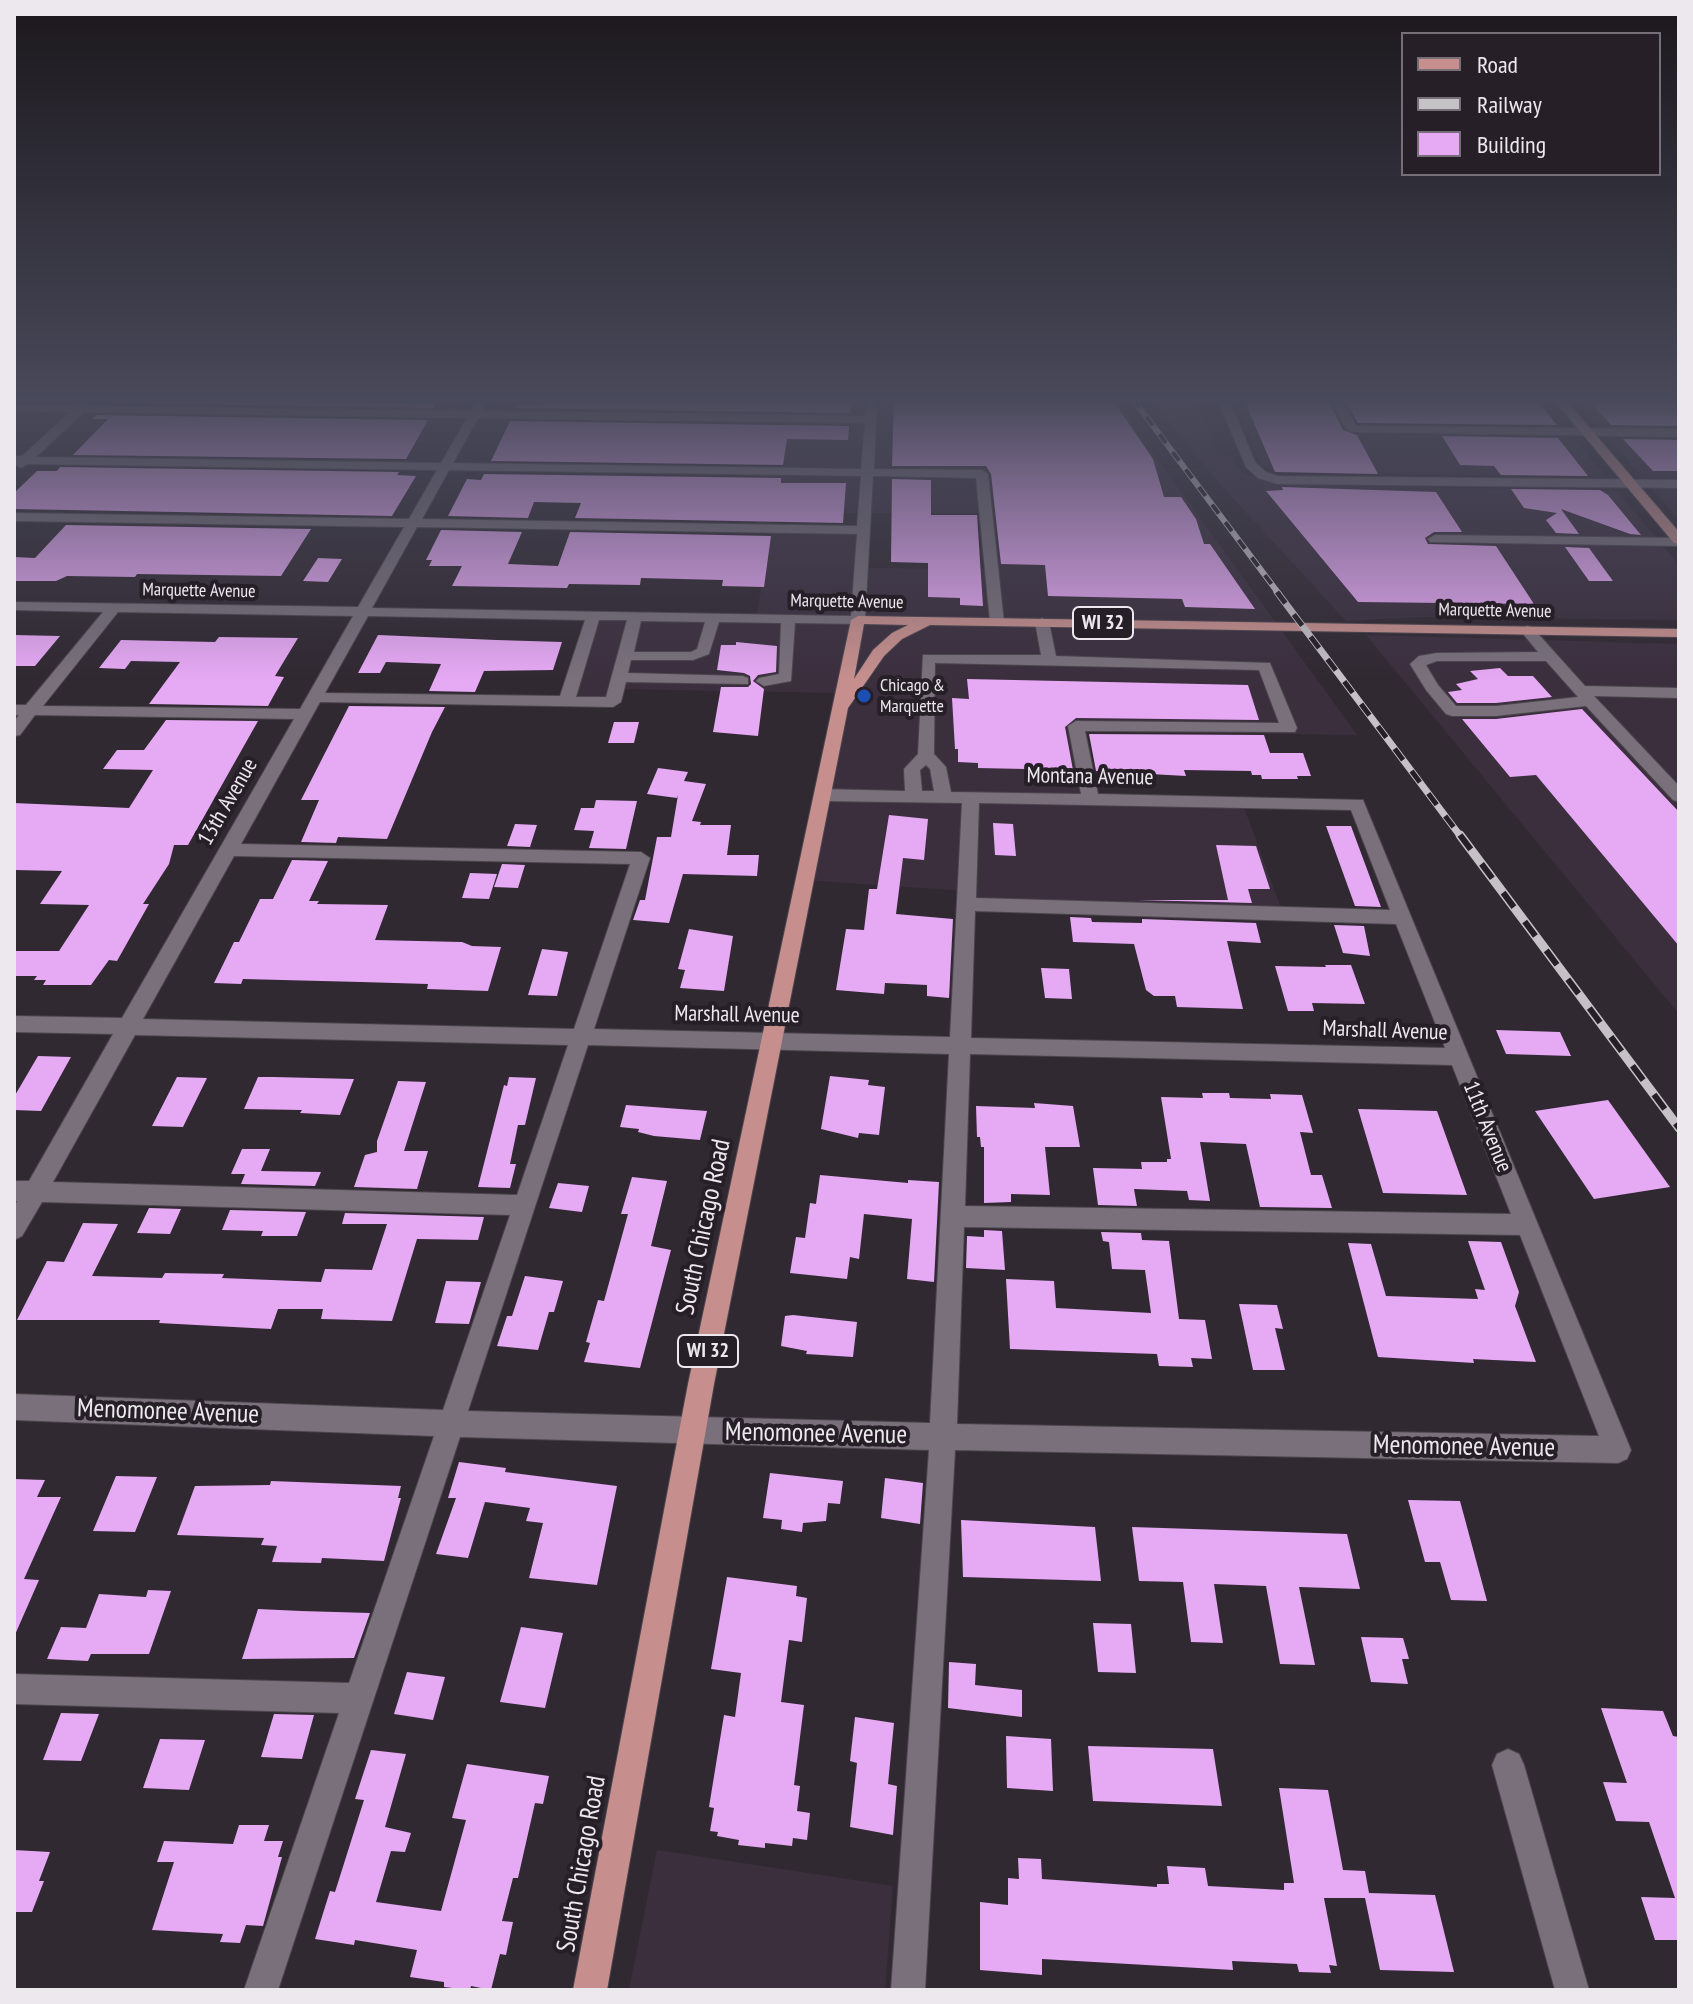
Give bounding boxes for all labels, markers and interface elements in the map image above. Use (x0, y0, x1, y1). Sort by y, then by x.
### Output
legend (1401, 32, 1661, 176)
text: Road (1477, 49, 1518, 80)
text: Railway (1477, 89, 1542, 120)
text: Building (1477, 129, 1546, 160)
street label: Marquette Avenue (142, 579, 256, 603)
street label: Marquette Avenue (790, 590, 904, 614)
street label: Marquette Avenue (1438, 599, 1552, 623)
road number: WI 32 (1073, 607, 1133, 639)
place label: Chicago & Marquette (880, 675, 945, 718)
marker: Chicago & Marquette (855, 687, 873, 705)
street label: 13th Avenue (193, 754, 263, 850)
street label: Montana Avenue (1026, 763, 1154, 791)
street label: Marshall Avenue (674, 1001, 800, 1029)
street label: Marshall Avenue (1322, 1016, 1448, 1046)
street label: 11th Avenue (1457, 1078, 1517, 1176)
street label: South Chicago Road (670, 1136, 738, 1318)
road number: WI 32 (678, 1335, 738, 1367)
street label: Menomonee Avenue (76, 1393, 260, 1431)
street label: Menomonee Avenue (725, 1417, 907, 1451)
street label: Menomonee Avenue (1373, 1430, 1555, 1464)
street label: South Chicago Road (551, 1773, 613, 1955)

